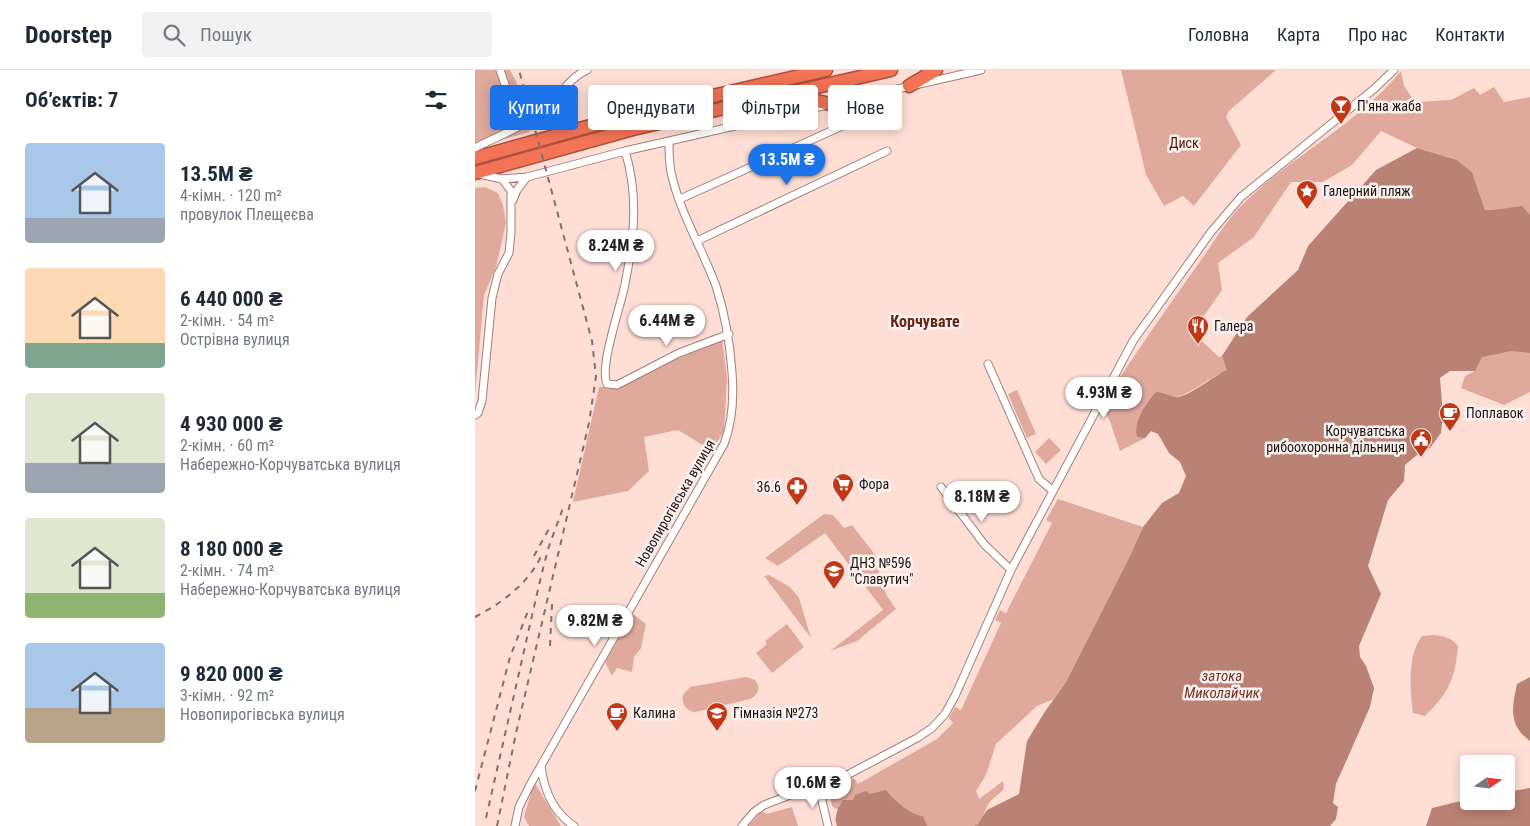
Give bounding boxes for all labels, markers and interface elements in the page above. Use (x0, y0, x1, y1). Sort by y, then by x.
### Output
search box (142, 12, 492, 57)
text: Doorstep (25, 21, 112, 49)
icon: search (160, 21, 188, 49)
text: Пошук (200, 23, 252, 46)
text: Головна (1188, 24, 1249, 45)
text: Карта (1277, 24, 1320, 45)
text: Про нас (1348, 24, 1407, 45)
text: Контакти (1435, 24, 1505, 45)
chip: Купити (490, 85, 578, 130)
chip: Орендувати (588, 85, 713, 130)
chip: Фільтри (723, 85, 818, 130)
chip: Нове (828, 85, 902, 130)
icon: filters (422, 86, 450, 114)
text: Об’єктів: 7 (25, 88, 118, 112)
bar icon: П'яна жаба (1329, 94, 1353, 125)
place label: П'яна жаба (1357, 98, 1421, 114)
park label: Диск (1169, 135, 1199, 151)
pin: 13.5M ₴ (741, 144, 833, 186)
text: 13.5M ₴ (759, 150, 815, 169)
text: 13.5M ₴ (180, 162, 253, 186)
icon: home (65, 163, 125, 223)
place icon: Галерний пляж (1295, 179, 1319, 210)
place label: Галерний пляж (1323, 183, 1411, 199)
text: 4-кімн. · 120 m² (180, 186, 282, 205)
text: провулок Плещеєва (180, 205, 314, 224)
pin: 8.24M ₴ (570, 230, 662, 272)
text: 8.24M ₴ (588, 236, 644, 255)
text: 6 440 000 ₴ (180, 287, 283, 311)
icon: home (65, 288, 125, 348)
pin: 6.44M ₴ (621, 304, 713, 347)
text: 2-кімн. · 54 m² (180, 311, 274, 330)
text: 6.44M ₴ (639, 311, 695, 330)
district label: Корчувате (890, 312, 960, 331)
restaurant icon: Галера (1186, 314, 1210, 345)
place label: Галера (1214, 318, 1253, 334)
text: Острівна вулиця (180, 330, 290, 349)
pin: 4.93M ₴ (1058, 376, 1150, 419)
text: 4.93M ₴ (1076, 383, 1132, 402)
cafe icon: Поплавок (1438, 401, 1462, 432)
place label: Поплавок (1466, 405, 1524, 421)
text: 4 930 000 ₴ (180, 412, 283, 436)
icon: home (65, 413, 125, 473)
place label: Корчуватська рибоохоронна дільниця (1266, 423, 1405, 455)
public building icon: Корчуватська рибоохоронна дільниця (1409, 427, 1433, 458)
text: 2-кімн. · 60 m² (180, 436, 274, 455)
street label: Новопирогівська вулиця (632, 437, 718, 569)
text: Набережно-Корчуватська вулиця (180, 455, 401, 474)
supermarket icon: Фора (831, 472, 855, 503)
pharmacy icon: 36.6 (785, 475, 809, 506)
place label: Фора (859, 476, 889, 492)
place label: 36.6 (757, 479, 781, 495)
pin: 8.18M ₴ (936, 480, 1028, 523)
text: 8.18M ₴ (954, 487, 1010, 506)
text: 8 180 000 ₴ (180, 537, 283, 561)
icon: home (65, 538, 125, 598)
place label: ДНЗ №596 "Славутич" (850, 555, 913, 587)
school or university icon: ДНЗ №596 "Славутич" (822, 559, 846, 590)
text: 2-кімн. · 74 m² (180, 561, 274, 580)
text: Набережно-Корчуватська вулиця (180, 580, 401, 599)
pin: 9.82M ₴ (549, 604, 641, 647)
text: 9.82M ₴ (567, 611, 623, 630)
text: 9 820 000 ₴ (180, 662, 283, 686)
icon: home (65, 663, 125, 723)
water label: затока Миколайчик (1184, 667, 1261, 702)
text: 3-кімн. · 92 m² (180, 686, 274, 705)
cafe icon: Калина (605, 701, 629, 732)
school or university icon: Гімназія №273 (705, 701, 729, 732)
text: Новопирогівська вулиця (180, 705, 345, 724)
place label: Калина (633, 705, 676, 721)
place label: Гімназія №273 (733, 705, 819, 721)
north arrow (1460, 755, 1515, 810)
map controls (1460, 755, 1515, 810)
pin: 10.6M ₴ (767, 766, 859, 809)
text: 10.6M ₴ (785, 773, 841, 792)

